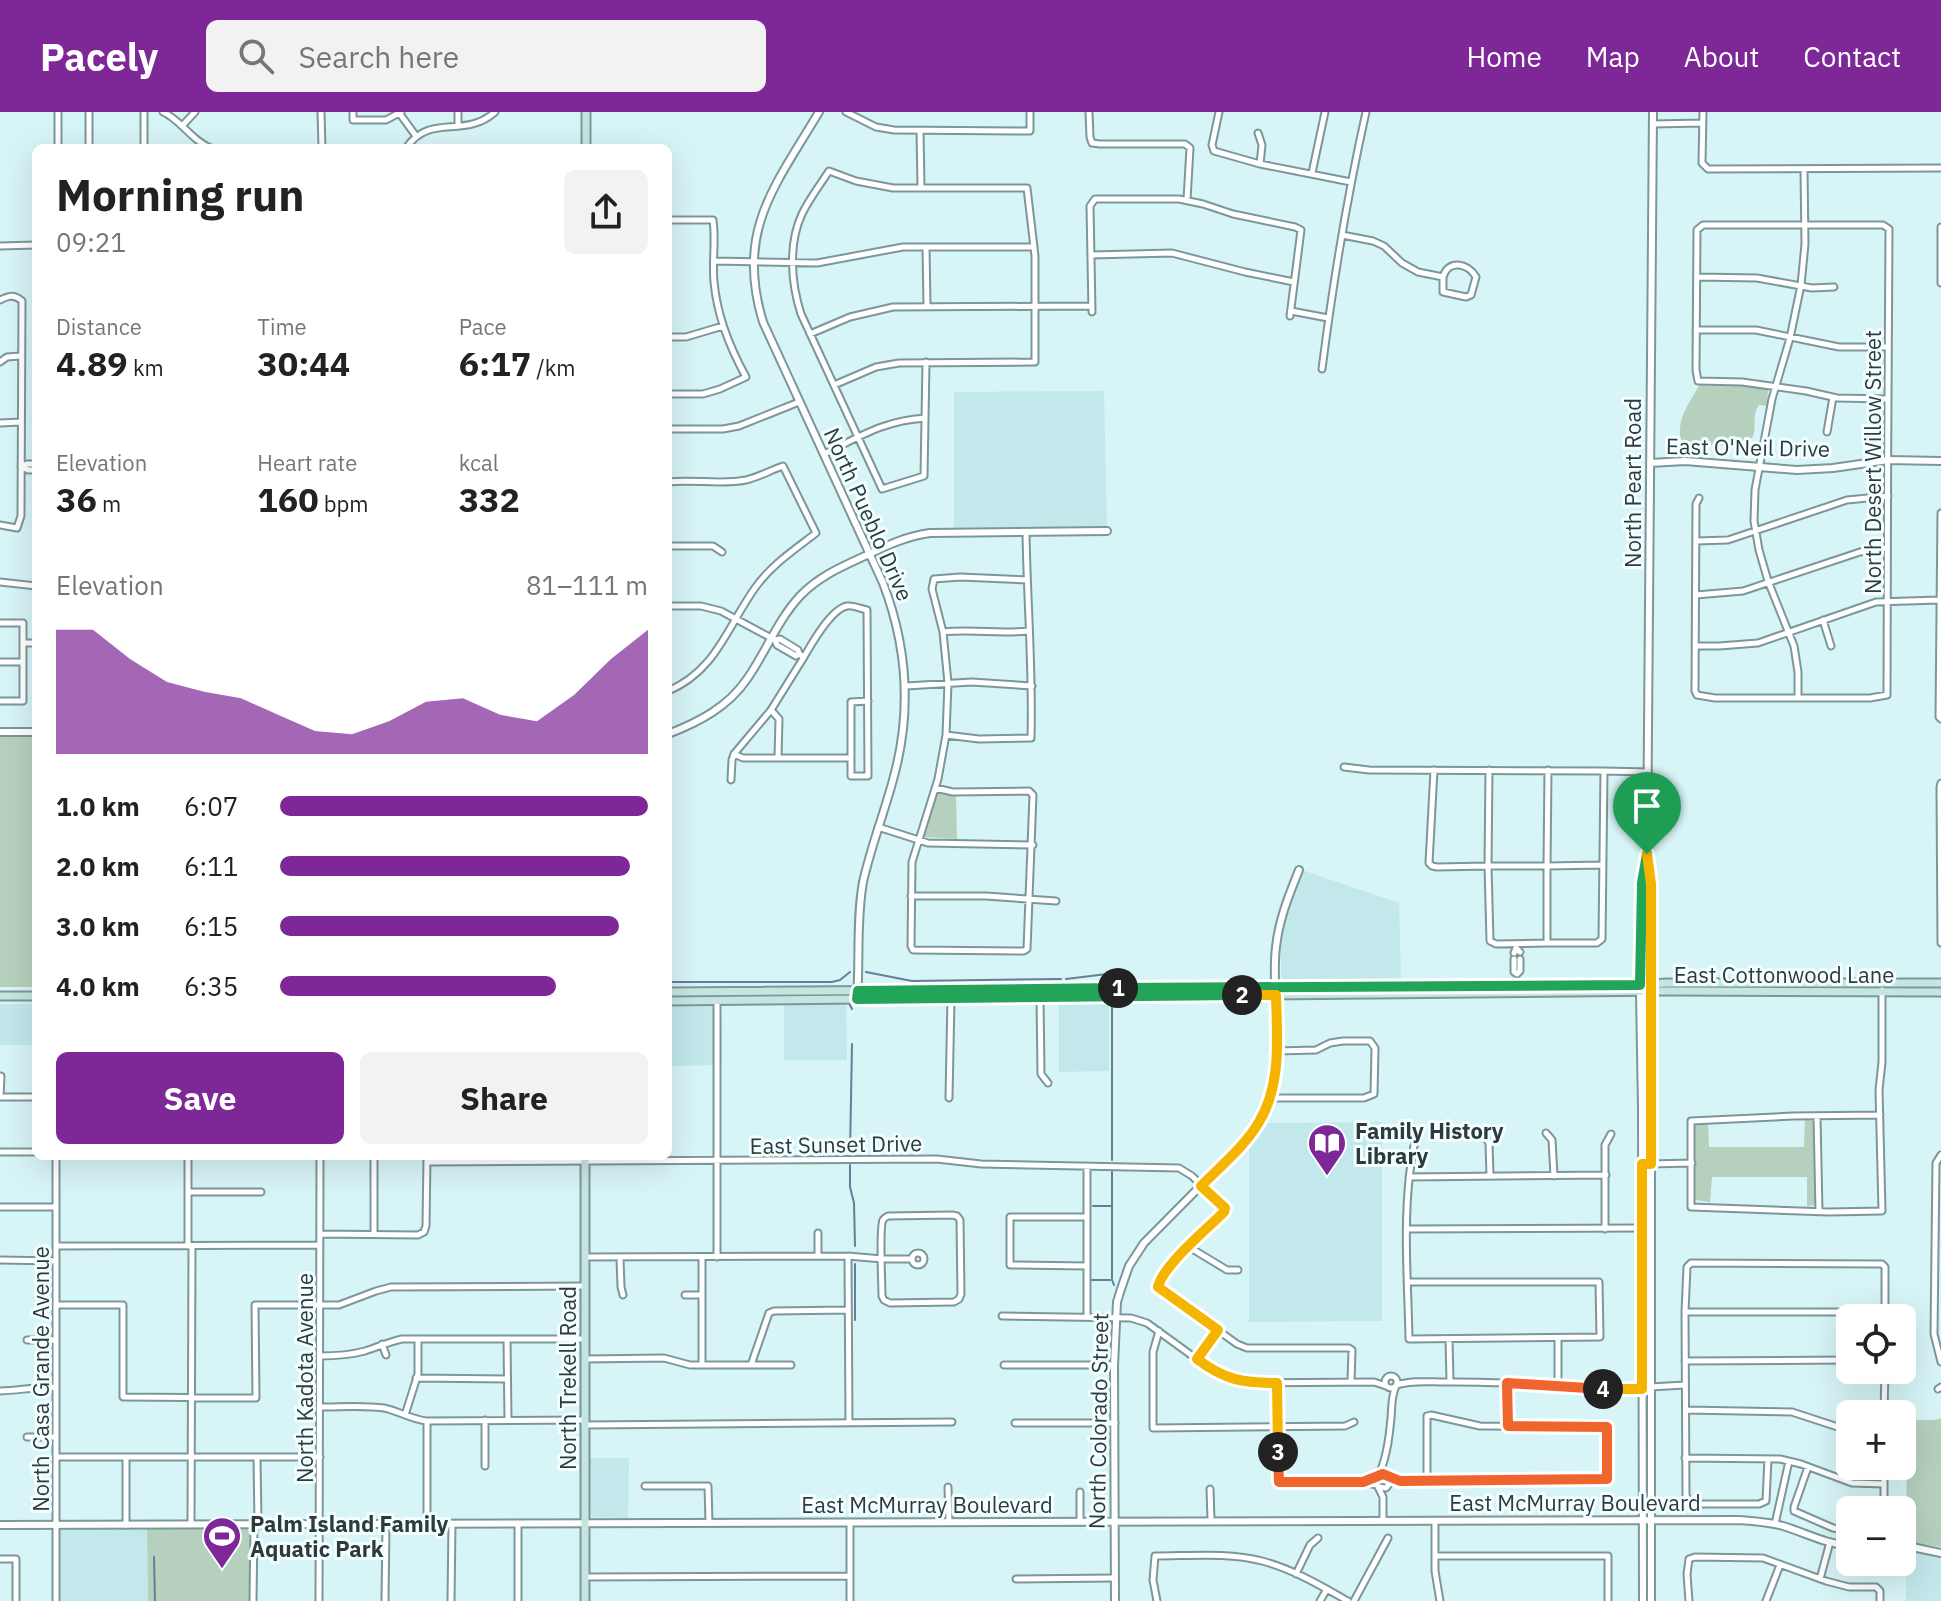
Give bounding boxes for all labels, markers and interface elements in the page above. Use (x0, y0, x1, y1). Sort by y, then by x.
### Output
search box (206, 20, 766, 92)
text: Pacely (40, 32, 158, 81)
icon: search (234, 34, 278, 78)
text: Search here (298, 37, 459, 76)
text: Home (1466, 38, 1542, 75)
text: Map (1586, 38, 1640, 75)
text: About (1684, 38, 1759, 75)
text: Contact (1803, 38, 1901, 75)
text: Morning run (56, 166, 305, 223)
button: share (564, 170, 648, 254)
text: 09:21 (56, 225, 126, 259)
text: Distance (56, 312, 142, 341)
text: Time (257, 312, 307, 341)
text: Pace (459, 312, 507, 341)
street label: North Desert Willow Street (1858, 330, 1887, 594)
text: 4.89 (56, 341, 128, 385)
text: 30:44 (257, 341, 350, 385)
text: 6:17 (459, 341, 531, 385)
text: km (128, 353, 164, 382)
text: /km (531, 353, 576, 382)
street label: North Peart Road (1618, 398, 1647, 568)
street label: North Pueblo Drive (818, 423, 920, 605)
street label: East O'Neil Drive (1666, 431, 1830, 463)
text: Elevation (56, 448, 147, 477)
text: Heart rate (257, 448, 357, 477)
text: kcal (459, 448, 499, 477)
text: 36 (56, 477, 97, 521)
text: 160 (257, 477, 319, 521)
text: 332 (459, 477, 520, 521)
text: m (97, 489, 121, 518)
text: bpm (319, 489, 368, 518)
text: Elevation (56, 568, 164, 602)
text: 81–111 m (526, 568, 648, 602)
pin (1613, 772, 1681, 854)
icon: arrive (1625, 784, 1669, 828)
text: 1.0 km (56, 789, 140, 823)
text: 6:07 (184, 789, 238, 823)
text: 2.0 km (56, 849, 140, 883)
text: 6:11 (184, 849, 238, 883)
text: 3.0 km (56, 909, 140, 943)
text: 6:15 (184, 909, 238, 943)
street label: East Cottonwood Lane (1674, 960, 1894, 989)
pin: 1 (1098, 968, 1138, 1008)
text: 4.0 km (56, 969, 140, 1003)
text: 6:35 (184, 969, 238, 1003)
text: 1 (1111, 973, 1125, 1002)
pin: 2 (1222, 975, 1262, 1015)
text: 2 (1235, 980, 1249, 1009)
button: Save (56, 1052, 344, 1144)
button: Share (360, 1052, 648, 1144)
place label: Family History Library (1355, 1116, 1504, 1170)
library icon: Family History Library (1306, 1122, 1348, 1177)
street label: East Sunset Drive (749, 1128, 923, 1160)
street label: North Casa Grande Avenue (26, 1246, 55, 1512)
street label: North Kadota Avenue (290, 1273, 319, 1483)
street label: North Trekell Road (553, 1286, 582, 1470)
map controls (1836, 1304, 1916, 1576)
button: locate (1836, 1304, 1916, 1384)
street label: North Colorado Street (1082, 1313, 1114, 1529)
pin: 4 (1583, 1369, 1623, 1409)
text: 4 (1596, 1374, 1610, 1403)
button: + (1836, 1400, 1916, 1480)
pin: 3 (1258, 1432, 1298, 1472)
text: 3 (1271, 1437, 1285, 1466)
street label: East McMurray Boulevard (1449, 1488, 1701, 1517)
street label: East McMurray Boulevard (801, 1490, 1053, 1519)
button: − (1836, 1496, 1916, 1576)
place label: Palm Island Family Aquatic Park (250, 1509, 448, 1563)
sports icon: Palm Island Family Aquatic Park (201, 1515, 243, 1570)

